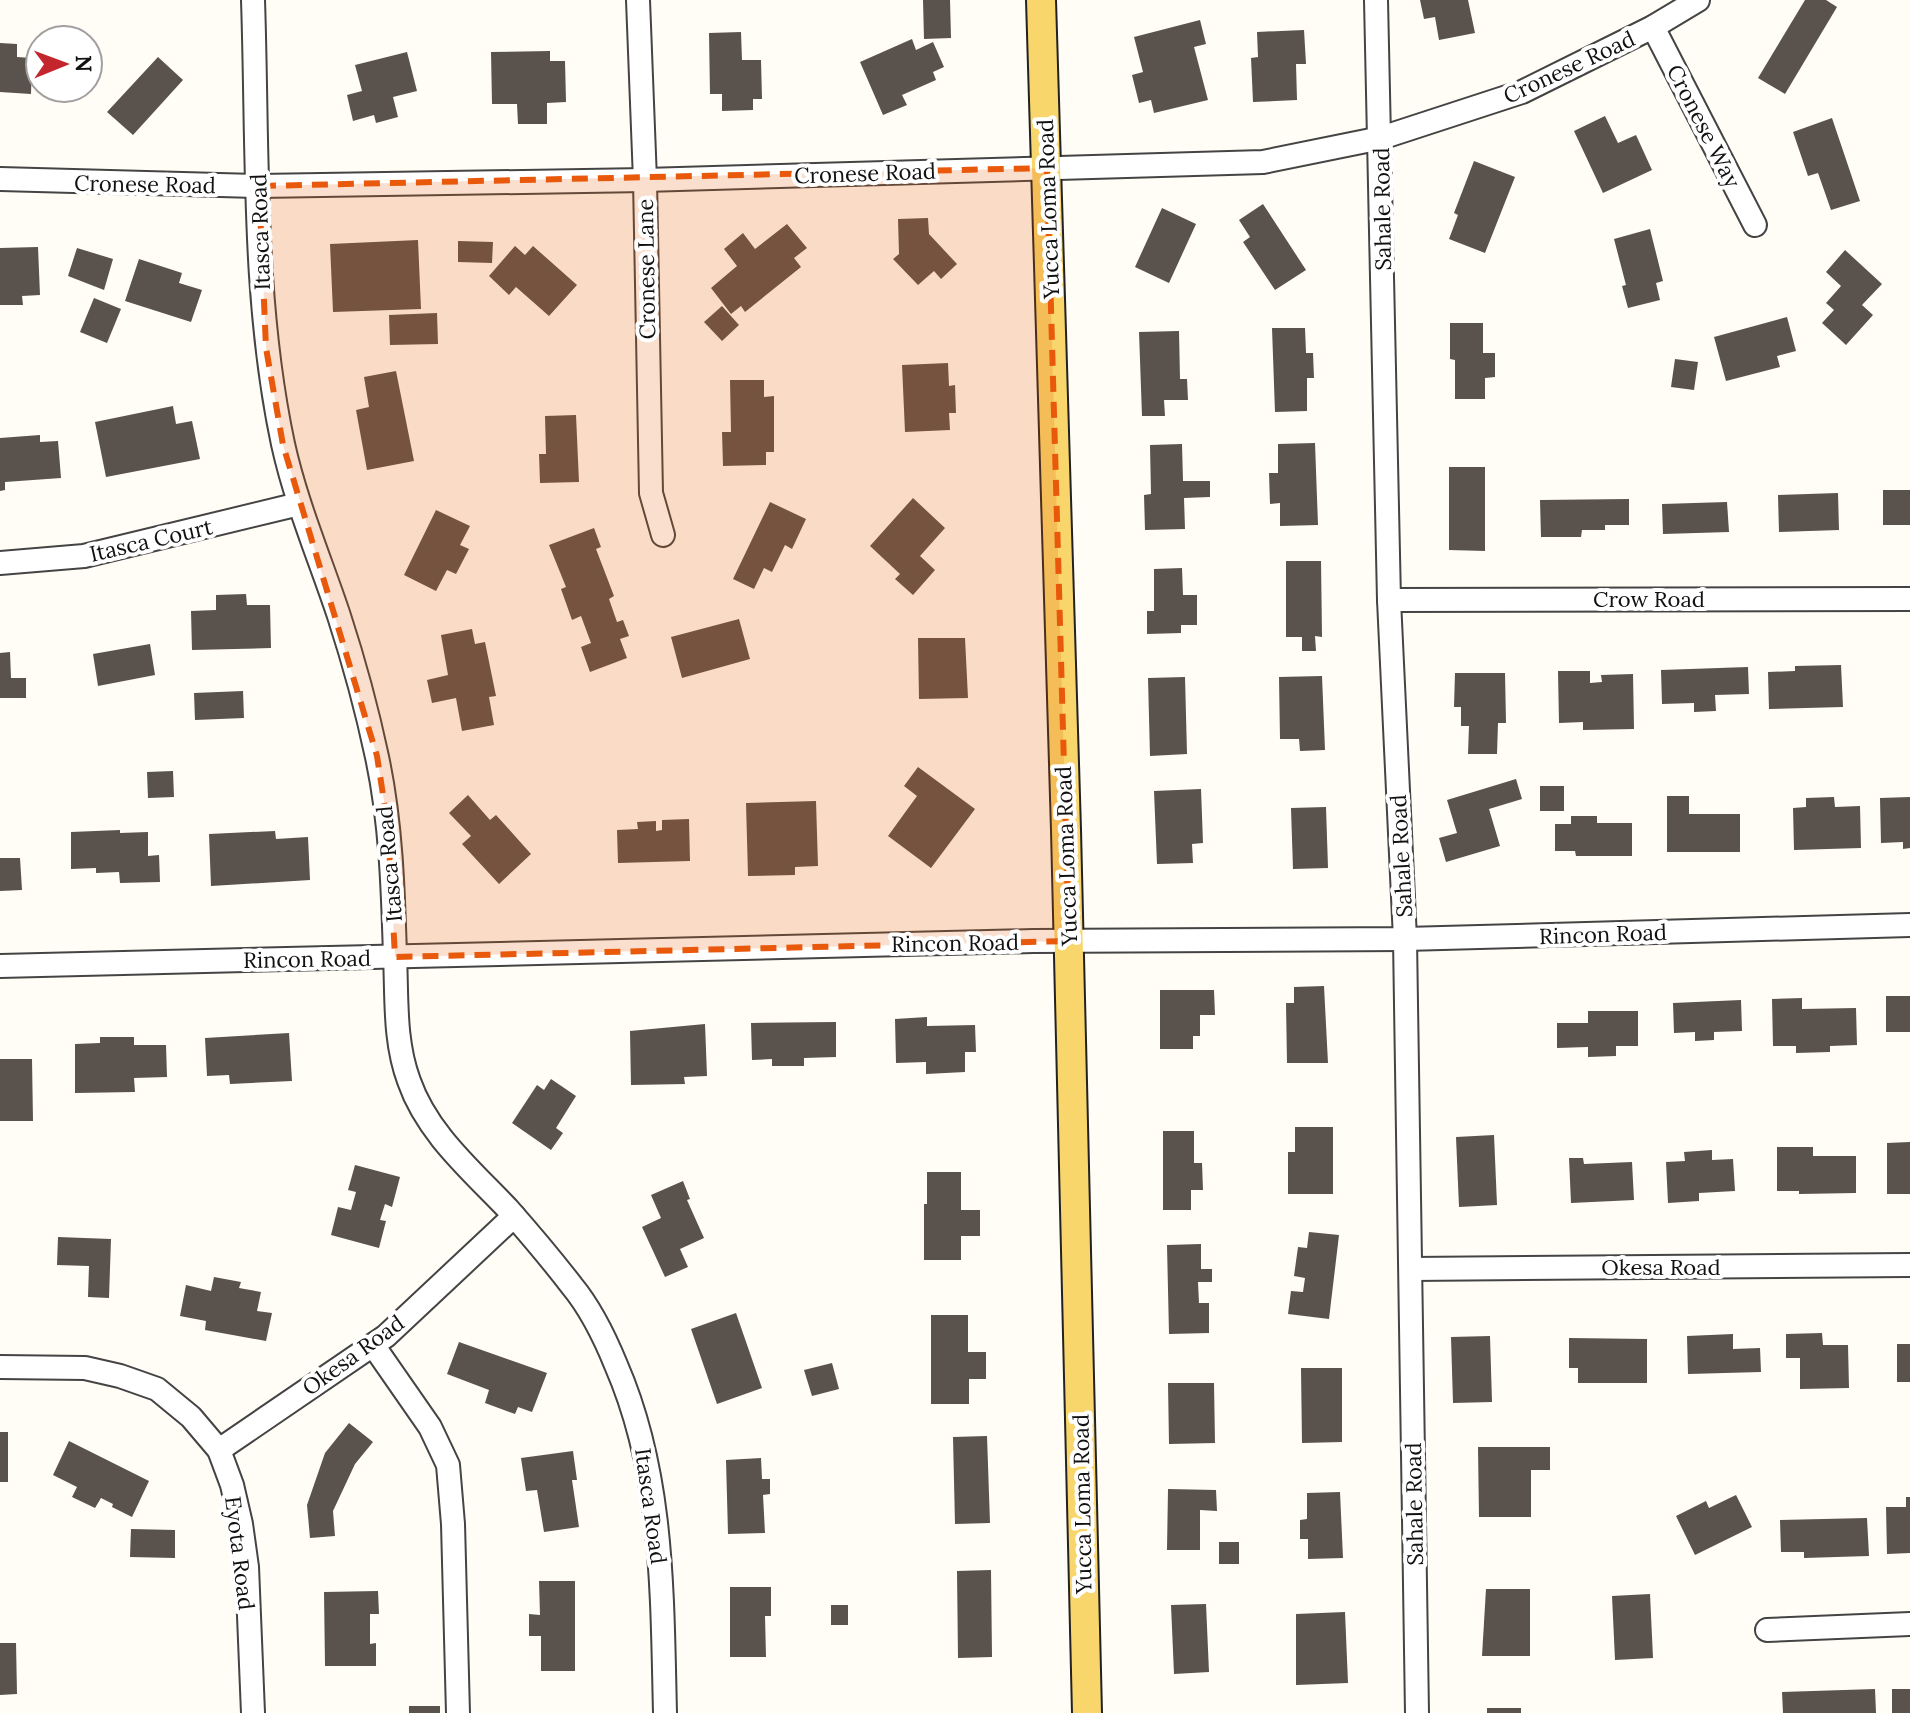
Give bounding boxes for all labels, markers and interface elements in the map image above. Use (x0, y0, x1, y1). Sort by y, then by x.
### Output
north arrow (24, 24, 104, 104)
street label: Cronese Road (1499, 24, 1639, 110)
text: N (70, 55, 98, 72)
street label: Cronese Way (1661, 60, 1747, 193)
street label: Yucca Loma Road (1031, 119, 1065, 300)
street label: Sahale Road (1367, 147, 1397, 271)
street label: Cronese Road (794, 157, 936, 189)
street label: Cronese Road (74, 169, 216, 199)
street label: Itasca Road (244, 173, 276, 291)
street label: Cronese Lane (631, 198, 661, 340)
street label: Itasca Court (87, 512, 216, 568)
street label: Crow Road (1593, 585, 1705, 613)
street label: Yucca Loma Road (1049, 766, 1083, 947)
street label: Sahale Road (1384, 794, 1418, 918)
street label: Itasca Road (370, 805, 408, 923)
street label: Rincon Road (1539, 918, 1667, 950)
street label: Rincon Road (891, 928, 1019, 958)
street label: Rincon Road (243, 944, 371, 974)
street label: Okesa Road (1601, 1253, 1721, 1281)
street label: Okesa Road (296, 1309, 410, 1401)
street label: Yucca Loma Road (1066, 1414, 1098, 1595)
street label: Sahale Road (1399, 1442, 1429, 1566)
street label: Itasca Road (629, 1446, 673, 1566)
street label: Eyota Road (219, 1495, 261, 1611)

